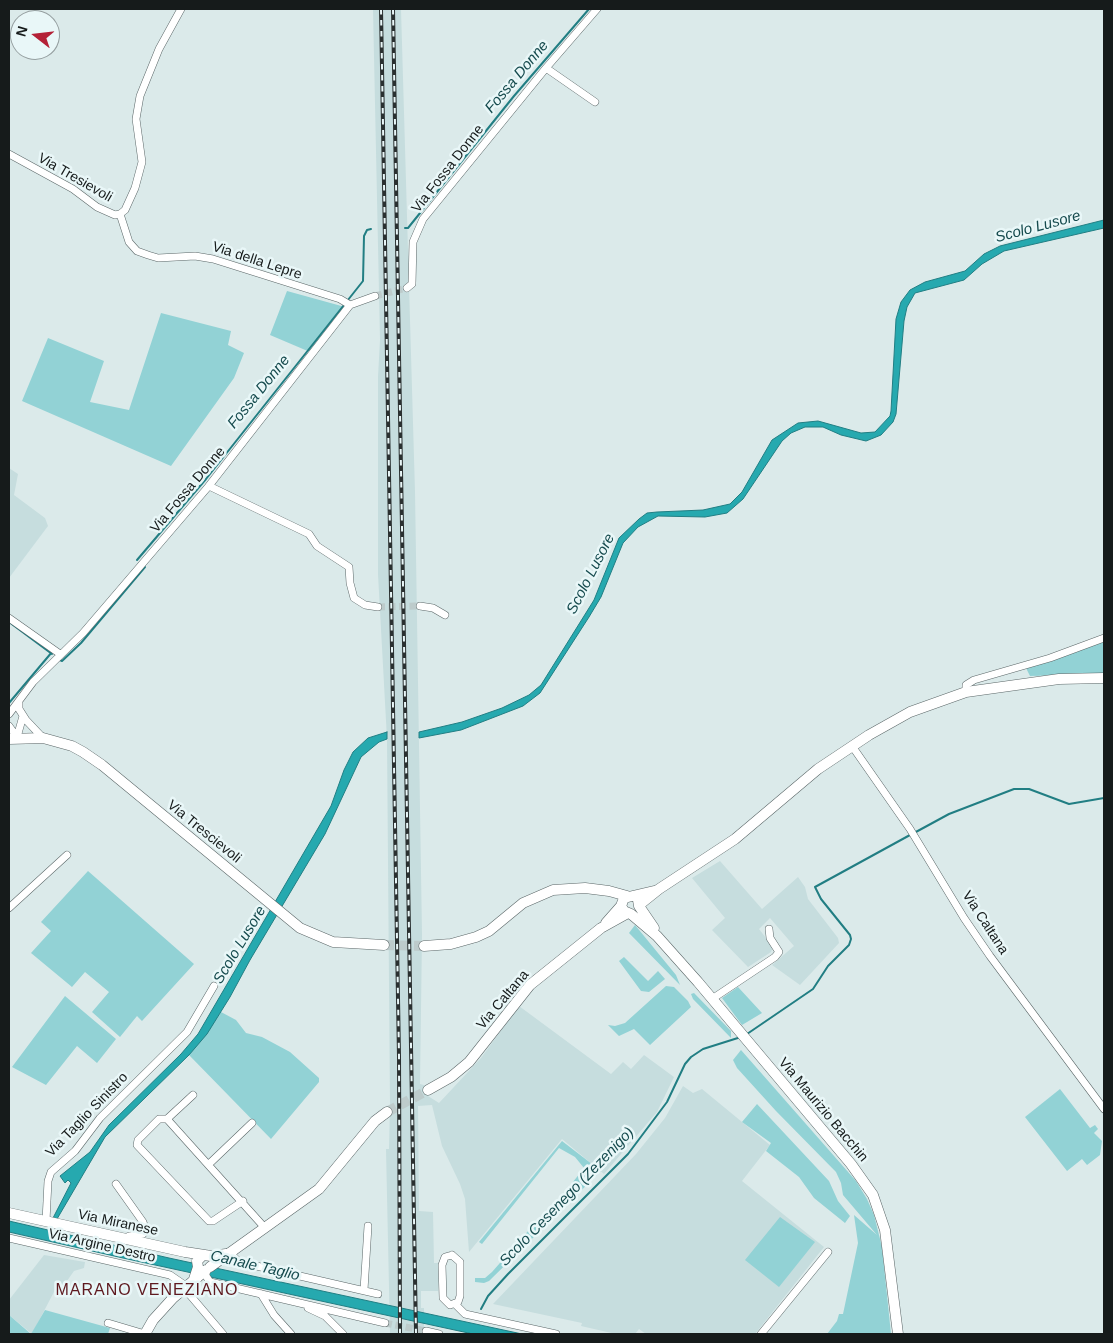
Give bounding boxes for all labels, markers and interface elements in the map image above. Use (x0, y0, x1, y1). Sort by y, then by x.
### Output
north arrow (10, 10, 60, 60)
text: N (12, 24, 31, 38)
water label: Fossa Donne (481, 37, 553, 117)
street label: Via Fossa Donne (408, 122, 488, 216)
street label: Via Tresievoli (35, 150, 115, 206)
water label: Scolo Lusore (993, 207, 1083, 247)
street label: Via della Lepre (210, 239, 304, 283)
water label: Fossa Donne (224, 352, 294, 432)
street label: Via Fossa Donne (147, 444, 229, 536)
water label: Scolo Lusore (563, 531, 619, 617)
street label: Via Trescievoli (164, 797, 244, 867)
street label: Via Caltana (958, 888, 1012, 958)
water label: Scolo Lusore (210, 903, 270, 987)
street label: Via Caltana (473, 967, 533, 1033)
street label: Via Maurizio Bacchin (775, 1055, 871, 1165)
street label: Via Taglio Sinistro (42, 1069, 132, 1161)
water label: Scolo Cesenego (Zezenigo) (496, 1124, 638, 1270)
street label: Via Miranese (76, 1206, 160, 1240)
street label: Via Argine Destro (47, 1226, 157, 1266)
water label: Canale Taglio (209, 1247, 301, 1285)
district label: MARANO VENEZIANO (53, 1281, 241, 1301)

